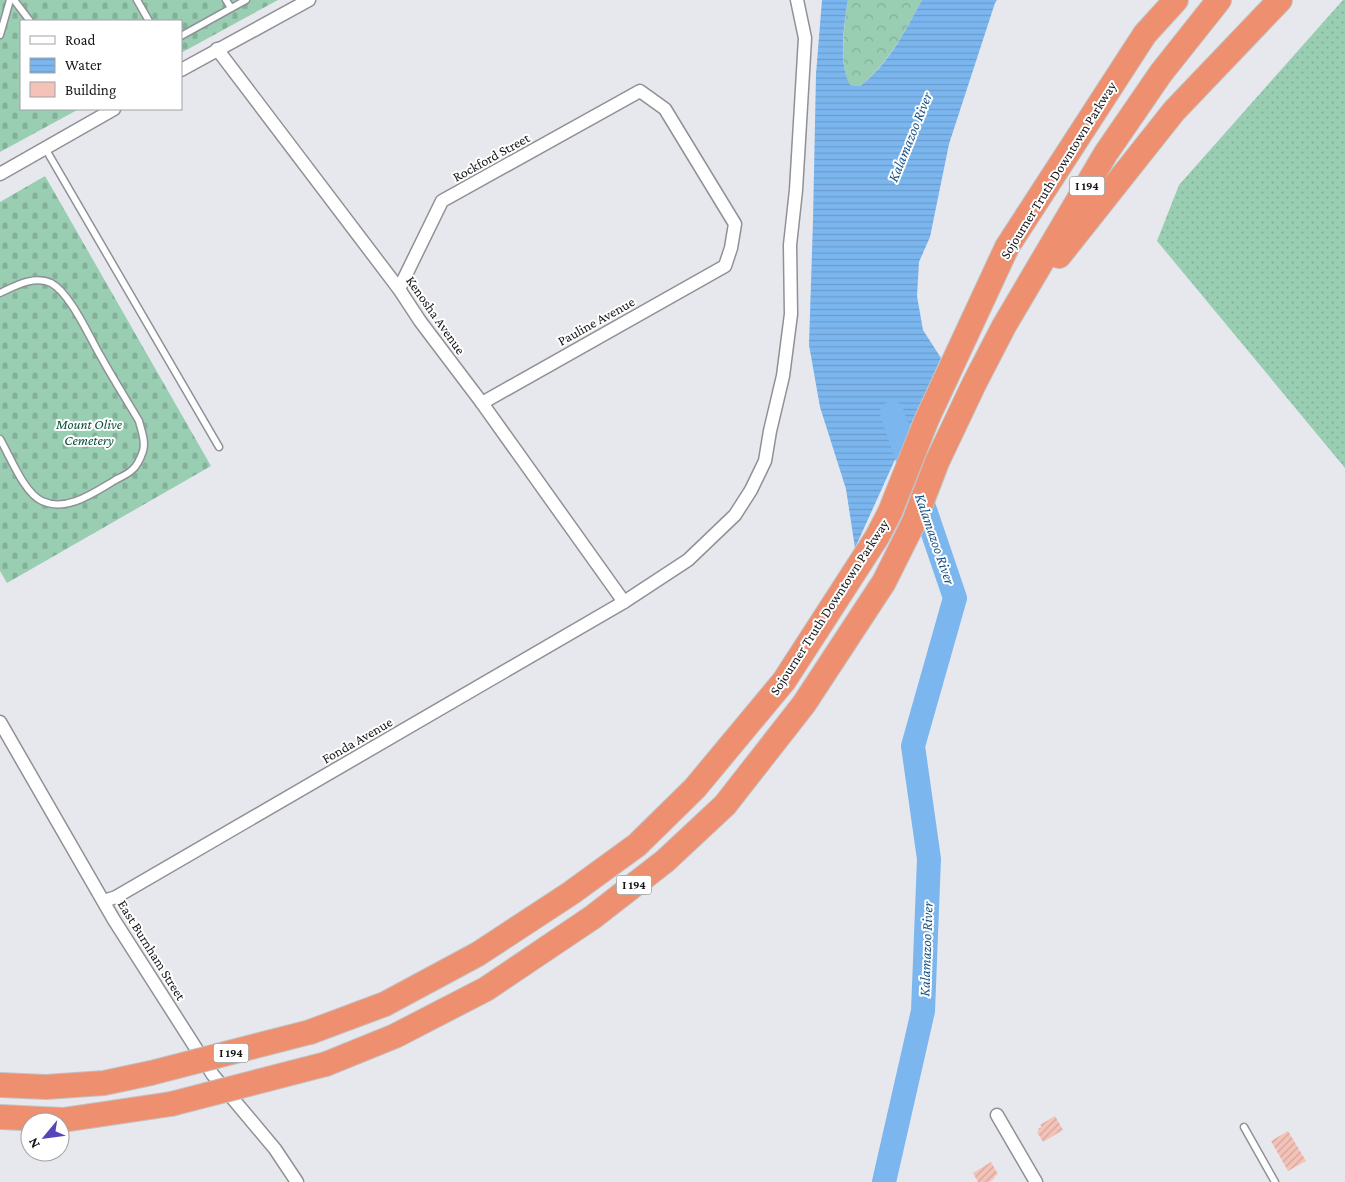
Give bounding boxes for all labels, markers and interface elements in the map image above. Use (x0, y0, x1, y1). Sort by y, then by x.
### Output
legend (20, 20, 182, 110)
text: Road (65, 32, 96, 48)
text: Water (65, 57, 102, 73)
street label: Sojourner Truth Downtown Parkway (997, 78, 1121, 262)
text: Building (65, 82, 116, 99)
water label: Kalamazoo River (885, 89, 935, 184)
street label: Rockford Street (450, 129, 533, 185)
road number: I 194 (1070, 177, 1104, 196)
street label: Kenosha Avenue (403, 273, 469, 357)
street label: Pauline Avenue (555, 293, 637, 349)
park label: Mount Olive Cemetery (55, 416, 123, 448)
water label: Kalamazoo River (912, 491, 958, 587)
street label: Sojourner Truth Downtown Parkway (766, 516, 893, 698)
street label: Fonda Avenue (319, 713, 395, 767)
road number: I 194 (616, 876, 652, 894)
street label: East Burnham Street (115, 897, 189, 1003)
water label: Kalamazoo River (916, 900, 936, 997)
road number: I 194 (214, 1044, 248, 1062)
north arrow (20, 1112, 70, 1162)
text: N (24, 1135, 43, 1151)

